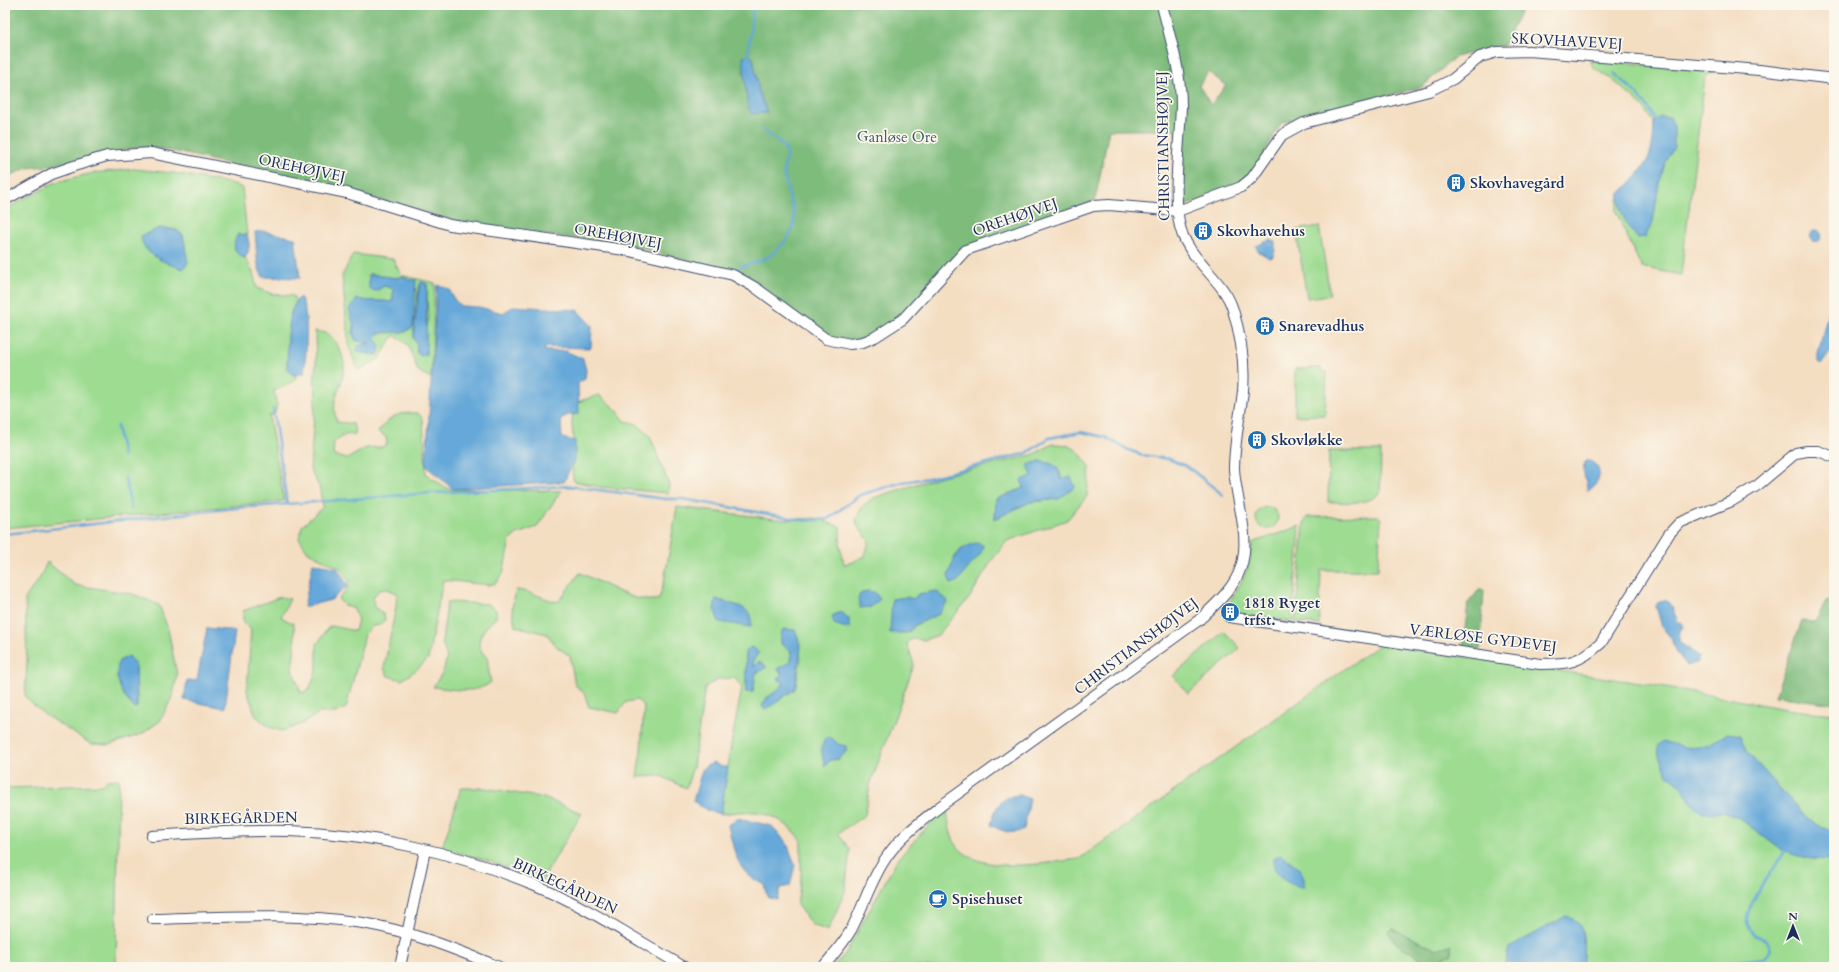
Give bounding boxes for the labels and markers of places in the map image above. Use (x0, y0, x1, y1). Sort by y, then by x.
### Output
building icon: Skovhavegård (1445, 172, 1467, 194)
place label: Skovhavegård (1470, 173, 1565, 193)
building icon: Skovhavehus (1192, 220, 1214, 242)
place label: Skovhavehus (1217, 221, 1305, 241)
building icon: Snarevadhus (1254, 315, 1276, 337)
place label: Snarevadhus (1279, 316, 1364, 336)
building icon: Skovløkke (1246, 429, 1268, 451)
place label: Skovløkke (1271, 430, 1343, 450)
place label: 1818 Ryget trfst. (1244, 593, 1321, 630)
building icon: 1818 Ryget trfst. (1219, 601, 1241, 623)
cafe icon: Spisehuset (927, 888, 949, 910)
place label: Spisehuset (952, 889, 1023, 909)

